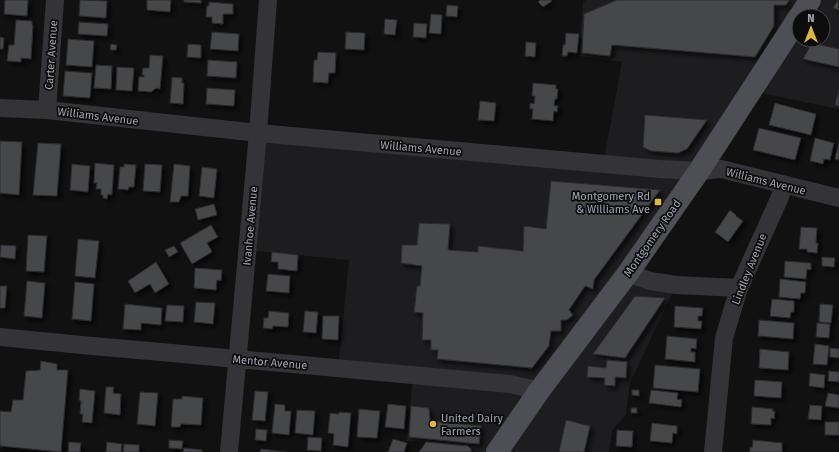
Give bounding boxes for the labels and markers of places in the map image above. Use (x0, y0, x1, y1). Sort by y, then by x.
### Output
place label: Montgomery Rd & Williams Ave (572, 190, 650, 216)
marker: Montgomery Rd & Williams Ave (653, 197, 663, 207)
place label: United Dairy Farmers (441, 412, 503, 438)
marker: United Dairy Farmers (428, 419, 438, 429)

